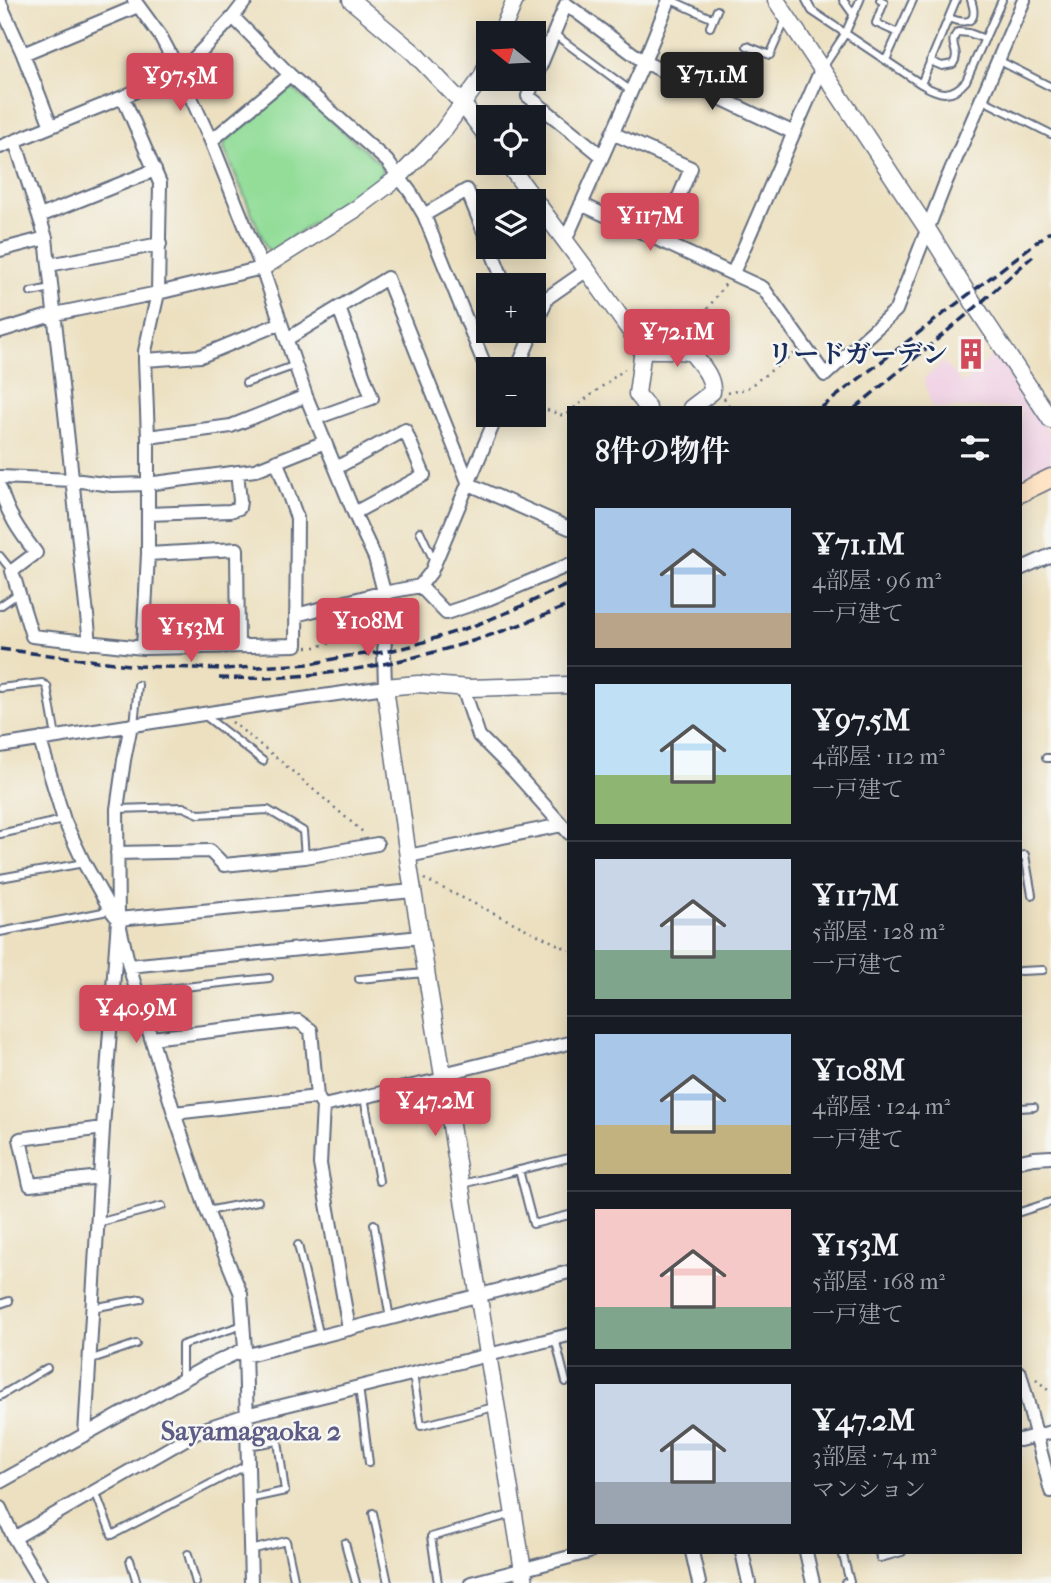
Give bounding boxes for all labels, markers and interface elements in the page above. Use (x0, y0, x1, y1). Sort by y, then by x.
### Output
north arrow (476, 21, 546, 91)
map controls (476, 21, 546, 427)
pin: ¥71.1M (655, 52, 769, 112)
pin: ¥97.5M (123, 54, 237, 113)
text: ¥71.1M (677, 61, 747, 88)
text: ¥97.5M (142, 62, 218, 89)
button: locate (476, 105, 546, 175)
button: layers (476, 189, 546, 259)
pin: ¥117M (601, 194, 699, 253)
text: ¥117M (617, 202, 683, 229)
button: + (476, 273, 546, 343)
pin: ¥72.1M (620, 310, 734, 369)
text: ¥72.1M (640, 318, 714, 345)
building icon: リードガーデン (954, 337, 988, 371)
place label: リードガーデン (767, 339, 948, 370)
button: − (476, 357, 546, 427)
icon: filters (956, 429, 994, 467)
text: 8件の物件 (595, 434, 730, 469)
text: ¥71.1M (812, 527, 904, 562)
icon: home (651, 536, 735, 620)
text: 4部屋 · 96 m² (812, 567, 941, 594)
pin: ¥108M (319, 598, 417, 658)
text: 一戸建て (812, 600, 904, 627)
pin: ¥153M (142, 604, 240, 664)
text: ¥108M (332, 607, 404, 634)
text: ¥153M (158, 613, 224, 640)
text: ¥97.5M (812, 703, 910, 738)
icon: home (651, 712, 735, 796)
text: 4部屋 · 112 m² (812, 743, 945, 770)
text: 一戸建て (812, 776, 904, 803)
text: ¥117M (812, 878, 899, 913)
icon: home (651, 887, 735, 971)
text: 5部屋 · 128 m² (812, 918, 945, 945)
text: 一戸建て (812, 951, 904, 978)
pin: ¥40.9M (79, 986, 193, 1045)
text: ¥40.9M (95, 994, 177, 1021)
text: ¥108M (812, 1053, 905, 1088)
icon: home (651, 1062, 735, 1146)
pin: ¥47.2M (378, 1078, 492, 1138)
text: ¥47.2M (396, 1087, 474, 1114)
text: 4部屋 · 124 m² (812, 1093, 950, 1120)
text: 一戸建て (812, 1126, 904, 1153)
text: ¥153M (812, 1228, 899, 1263)
icon: home (651, 1237, 735, 1321)
text: 5部屋 · 168 m² (812, 1268, 945, 1295)
text: 一戸建て (812, 1301, 904, 1328)
text: ¥47.2M (812, 1403, 915, 1438)
icon: home (651, 1412, 735, 1496)
district label: Sayamagaoka 2 (161, 1414, 341, 1447)
text: 3部屋 · 74 m² (812, 1443, 937, 1470)
text: マンション (812, 1476, 926, 1503)

